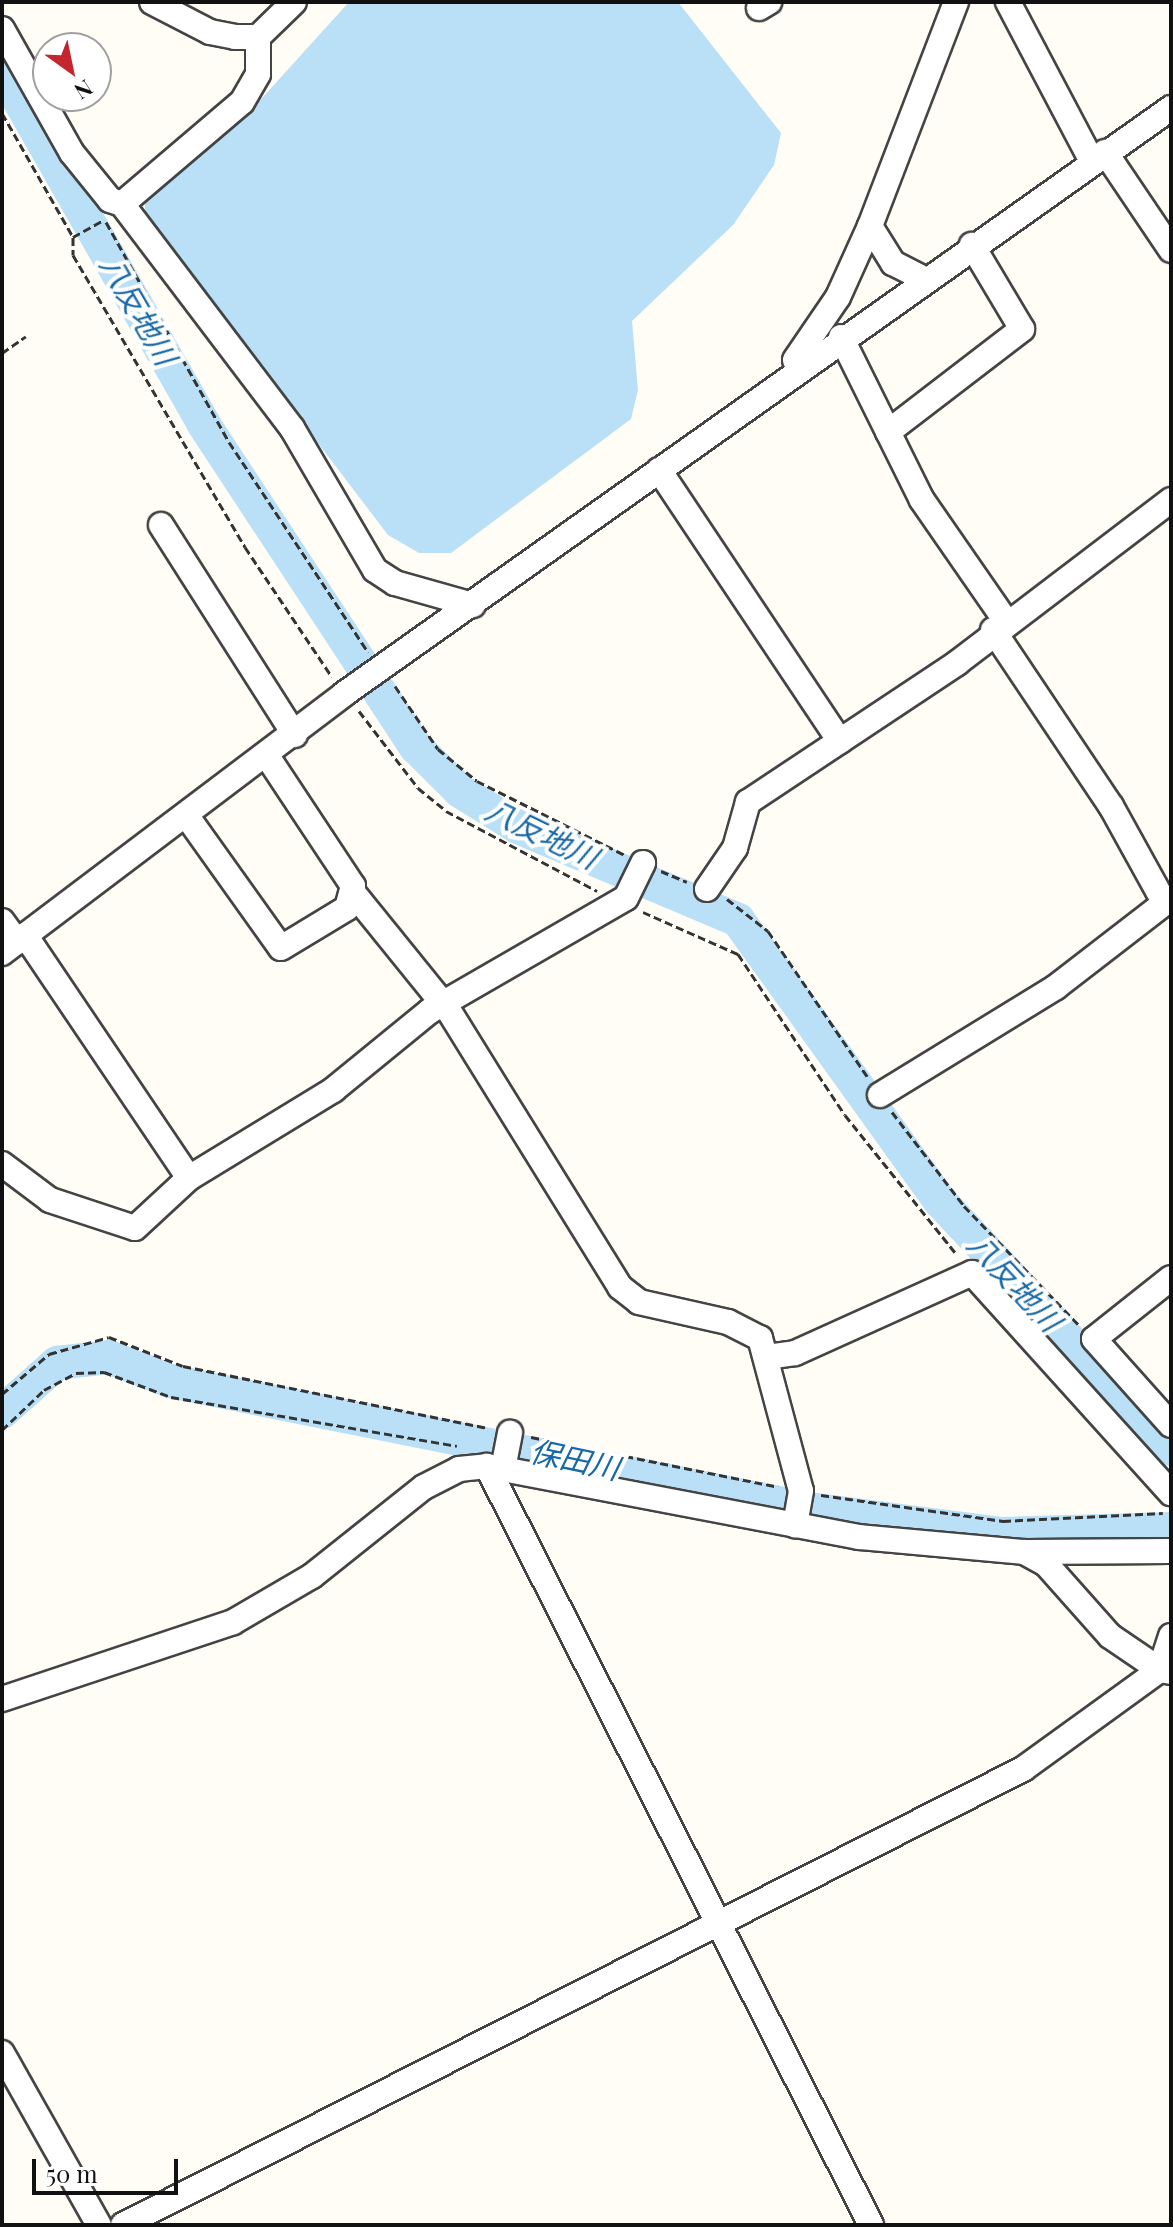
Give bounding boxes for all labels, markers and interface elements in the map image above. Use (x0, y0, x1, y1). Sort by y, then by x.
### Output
north arrow (32, 32, 112, 112)
text: N (69, 74, 99, 107)
water label: 八反地川 (93, 249, 185, 371)
water label: 八反地川 (480, 791, 604, 875)
water label: 八反地川 (961, 1226, 1069, 1338)
water label: 保田川 (527, 1432, 623, 1486)
scale bar (36, 2143, 182, 2193)
text: 50 m (46, 2157, 98, 2189)

